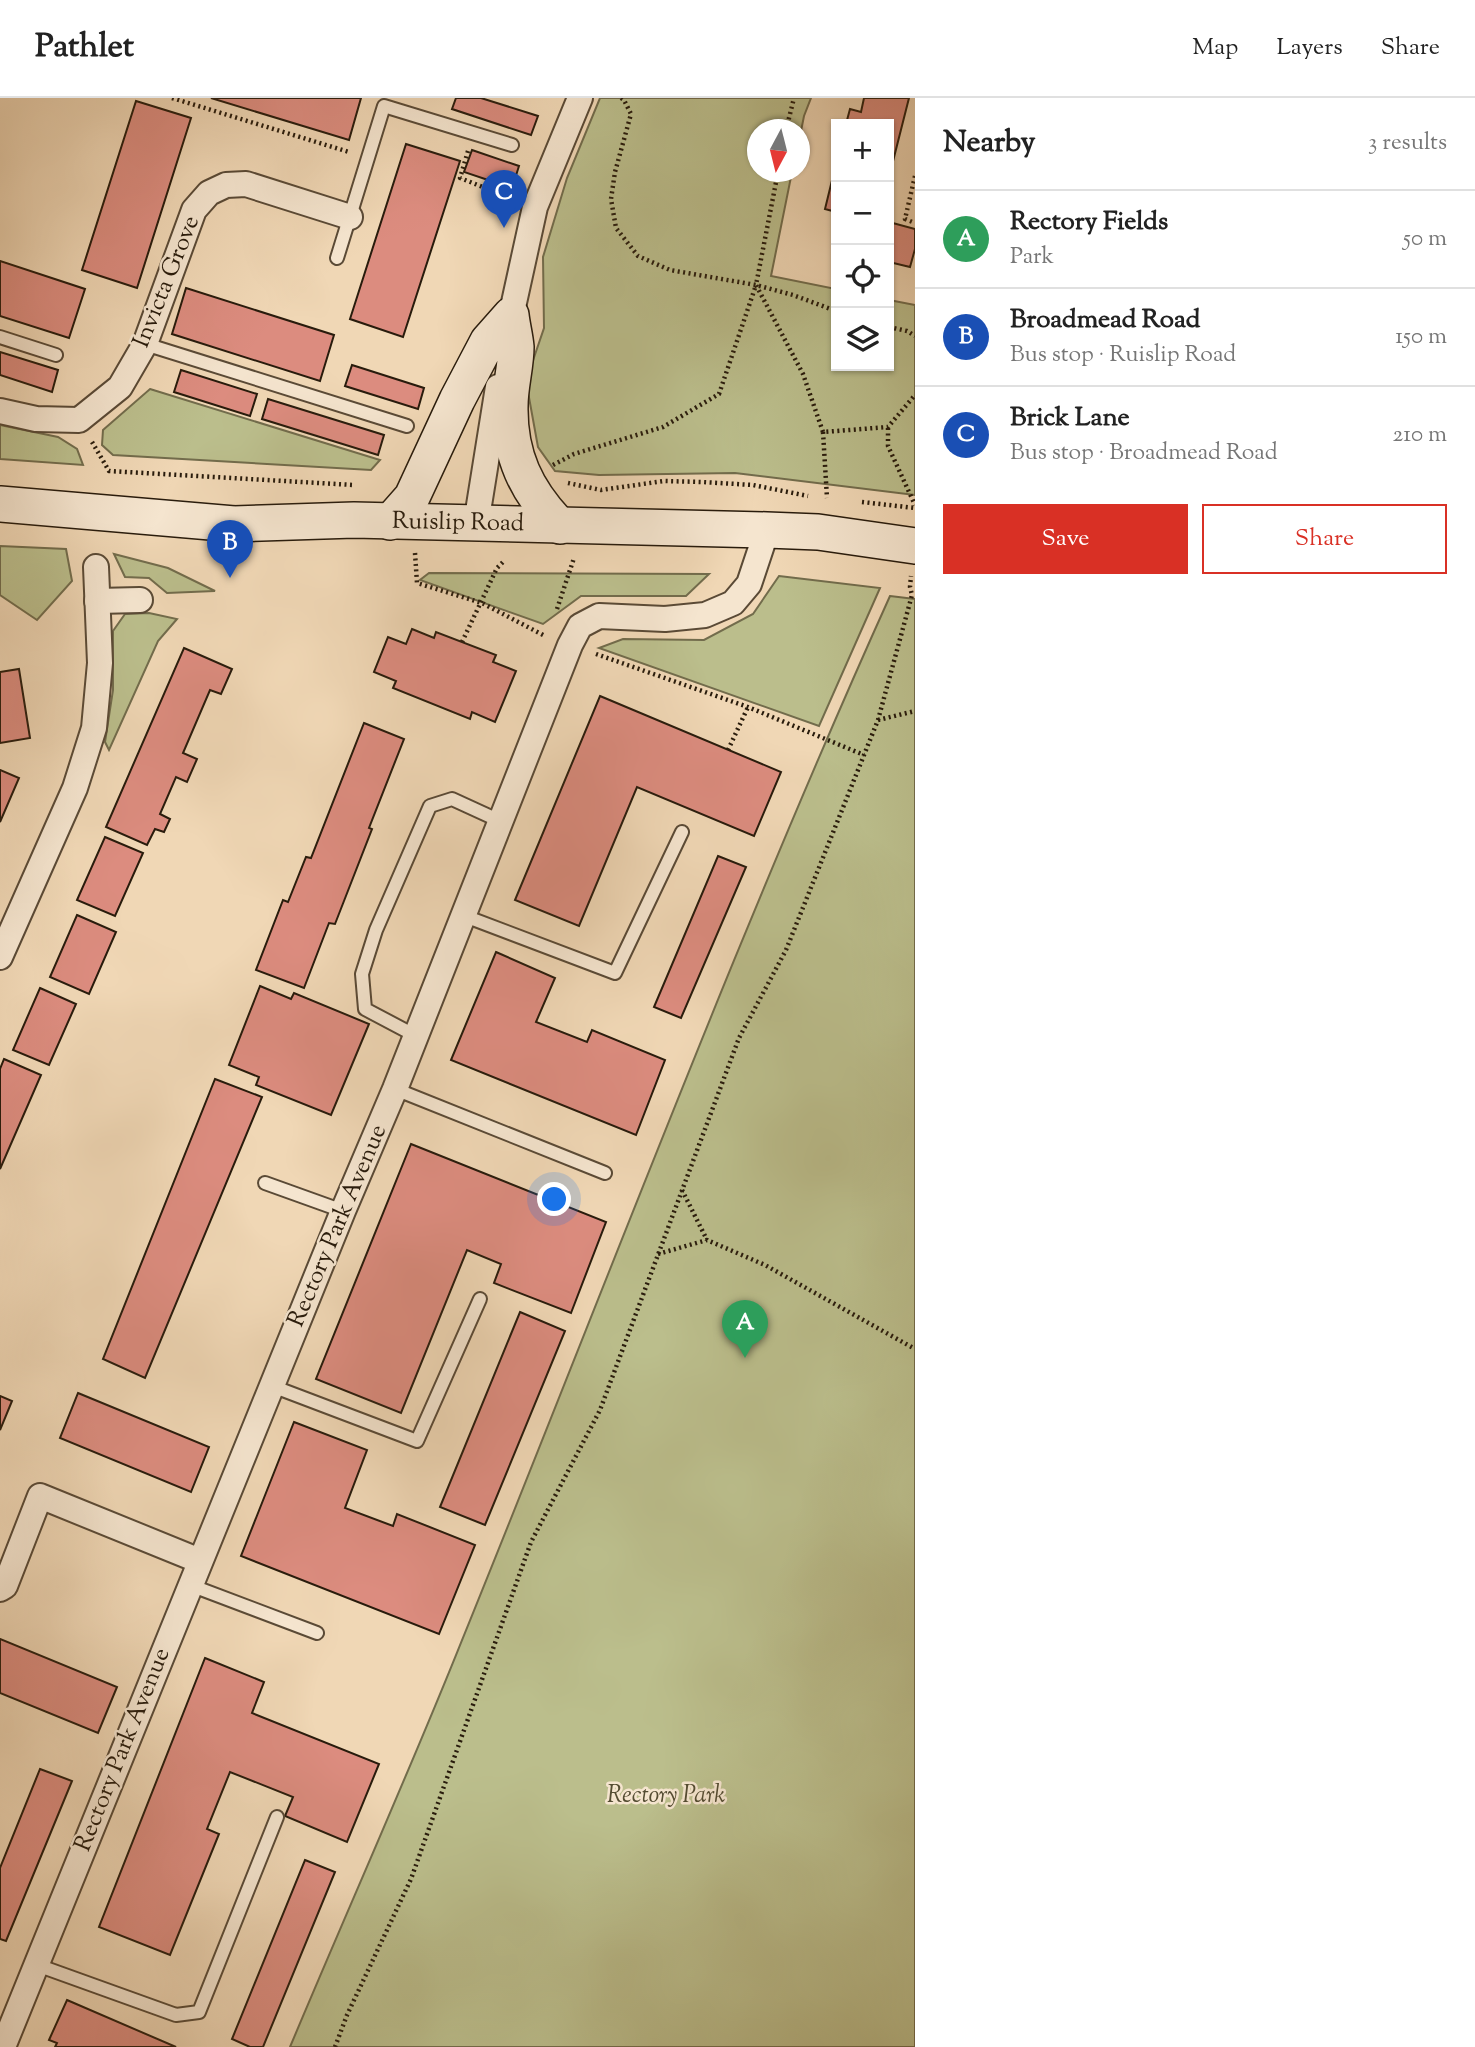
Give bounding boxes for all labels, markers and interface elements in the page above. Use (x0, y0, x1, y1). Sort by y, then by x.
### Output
text: Pathlet (35, 24, 134, 72)
text: Map (1192, 31, 1238, 65)
text: Layers (1276, 31, 1343, 65)
text: Share (1381, 31, 1440, 65)
north arrow (747, 119, 810, 182)
map controls (831, 119, 894, 371)
button: + (831, 119, 894, 182)
text: Nearby (943, 122, 1035, 165)
text: 3 results (1368, 127, 1447, 160)
pin: C (481, 170, 527, 228)
button: − (831, 182, 894, 245)
text: Rectory Fields (1010, 204, 1168, 241)
street label: Invicta Grove (125, 211, 209, 353)
text: A (957, 223, 975, 256)
text: 50 m (1403, 223, 1447, 256)
text: Park (1010, 241, 1054, 274)
button: locate (831, 245, 894, 308)
text: Broadmead Road (1010, 302, 1200, 339)
button: layers (831, 308, 894, 371)
text: B (959, 321, 973, 354)
text: 150 m (1395, 321, 1447, 354)
text: Bus stop · Ruislip Road (1010, 339, 1236, 372)
text: Brick Lane (1010, 400, 1130, 437)
text: C (957, 419, 975, 452)
text: 210 m (1393, 419, 1447, 452)
text: Bus stop · Broadmead Road (1010, 437, 1278, 470)
button: Save (943, 504, 1188, 574)
button: Share (1202, 504, 1447, 574)
street label: Ruislip Road (392, 505, 525, 541)
pin: B (207, 520, 253, 578)
street label: Rectory Park Avenue (280, 1119, 396, 1333)
your location (537, 1182, 571, 1216)
pin: A (722, 1300, 768, 1358)
street label: Rectory Park Avenue (67, 1643, 179, 1857)
park label: Rectory Park (607, 1779, 725, 1813)

